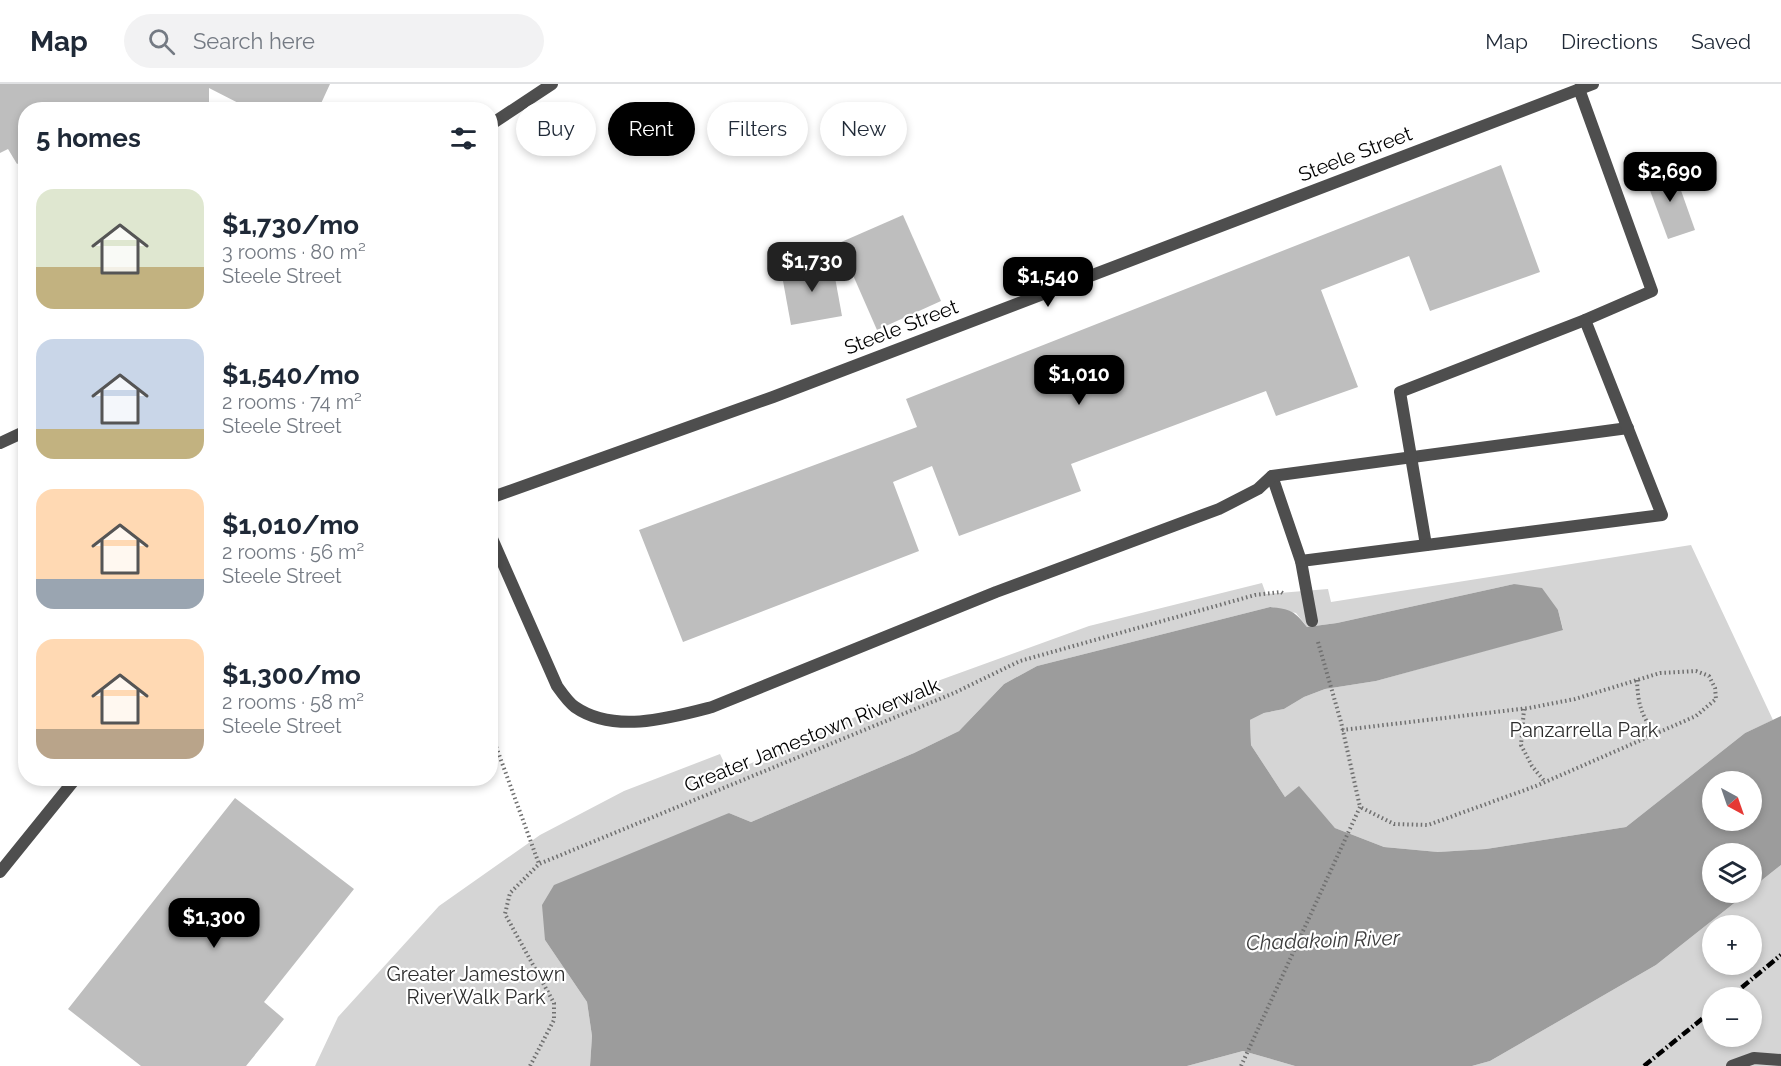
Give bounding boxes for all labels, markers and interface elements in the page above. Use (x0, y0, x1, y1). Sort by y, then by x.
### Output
search box (124, 14, 544, 68)
text: Map (30, 25, 88, 58)
icon: search (145, 25, 178, 58)
text: Search here (193, 28, 315, 54)
text: Map (1485, 29, 1528, 54)
text: Directions (1561, 29, 1658, 54)
text: Saved (1691, 29, 1751, 54)
chip: Buy (516, 102, 596, 156)
chip: Rent (608, 102, 695, 156)
chip: Filters (707, 102, 808, 156)
chip: New (820, 102, 907, 156)
street label: Steele Street (1295, 121, 1415, 187)
icon: filters (447, 122, 480, 155)
text: 5 homes (36, 123, 141, 153)
pin: $2,690 (1621, 152, 1719, 203)
text: $2,690 (1638, 159, 1702, 183)
text: $1,730/mo (222, 210, 359, 240)
icon: home (84, 213, 156, 285)
text: 3 rooms · 80 m² (222, 240, 366, 264)
pin: $1,730 (763, 242, 861, 293)
text: $1,730 (781, 249, 843, 273)
pin: $1,540 (999, 257, 1097, 308)
text: Steele Street (222, 264, 342, 288)
text: $1,540 (1017, 264, 1079, 288)
street label: Steele Street (841, 294, 961, 360)
pin: $1,010 (1030, 355, 1128, 406)
text: $1,540/mo (222, 360, 360, 390)
text: $1,010 (1048, 362, 1110, 386)
icon: home (84, 363, 156, 435)
text: 2 rooms · 74 m² (222, 390, 362, 414)
text: Steele Street (222, 414, 342, 438)
text: $1,010/mo (222, 510, 359, 540)
icon: home (84, 513, 156, 585)
text: 2 rooms · 56 m² (222, 540, 364, 564)
text: Steele Street (222, 564, 342, 588)
text: $1,300/mo (222, 660, 361, 690)
icon: home (84, 663, 156, 735)
street label: Greater Jamestown Riverwalk (681, 673, 944, 797)
text: 2 rooms · 58 m² (222, 690, 364, 714)
text: Steele Street (222, 714, 342, 738)
park label: Panzarrella Park (1510, 718, 1659, 742)
north arrow (1702, 771, 1762, 831)
map controls (1702, 771, 1762, 1047)
button: layers (1702, 843, 1762, 903)
pin: $1,300 (165, 898, 263, 949)
text: $1,300 (183, 905, 245, 929)
button: + (1702, 915, 1762, 975)
water label: Chadakoin River (1246, 925, 1401, 955)
park label: Greater Jamestown RiverWalk Park (386, 962, 566, 1009)
button: − (1702, 987, 1762, 1047)

